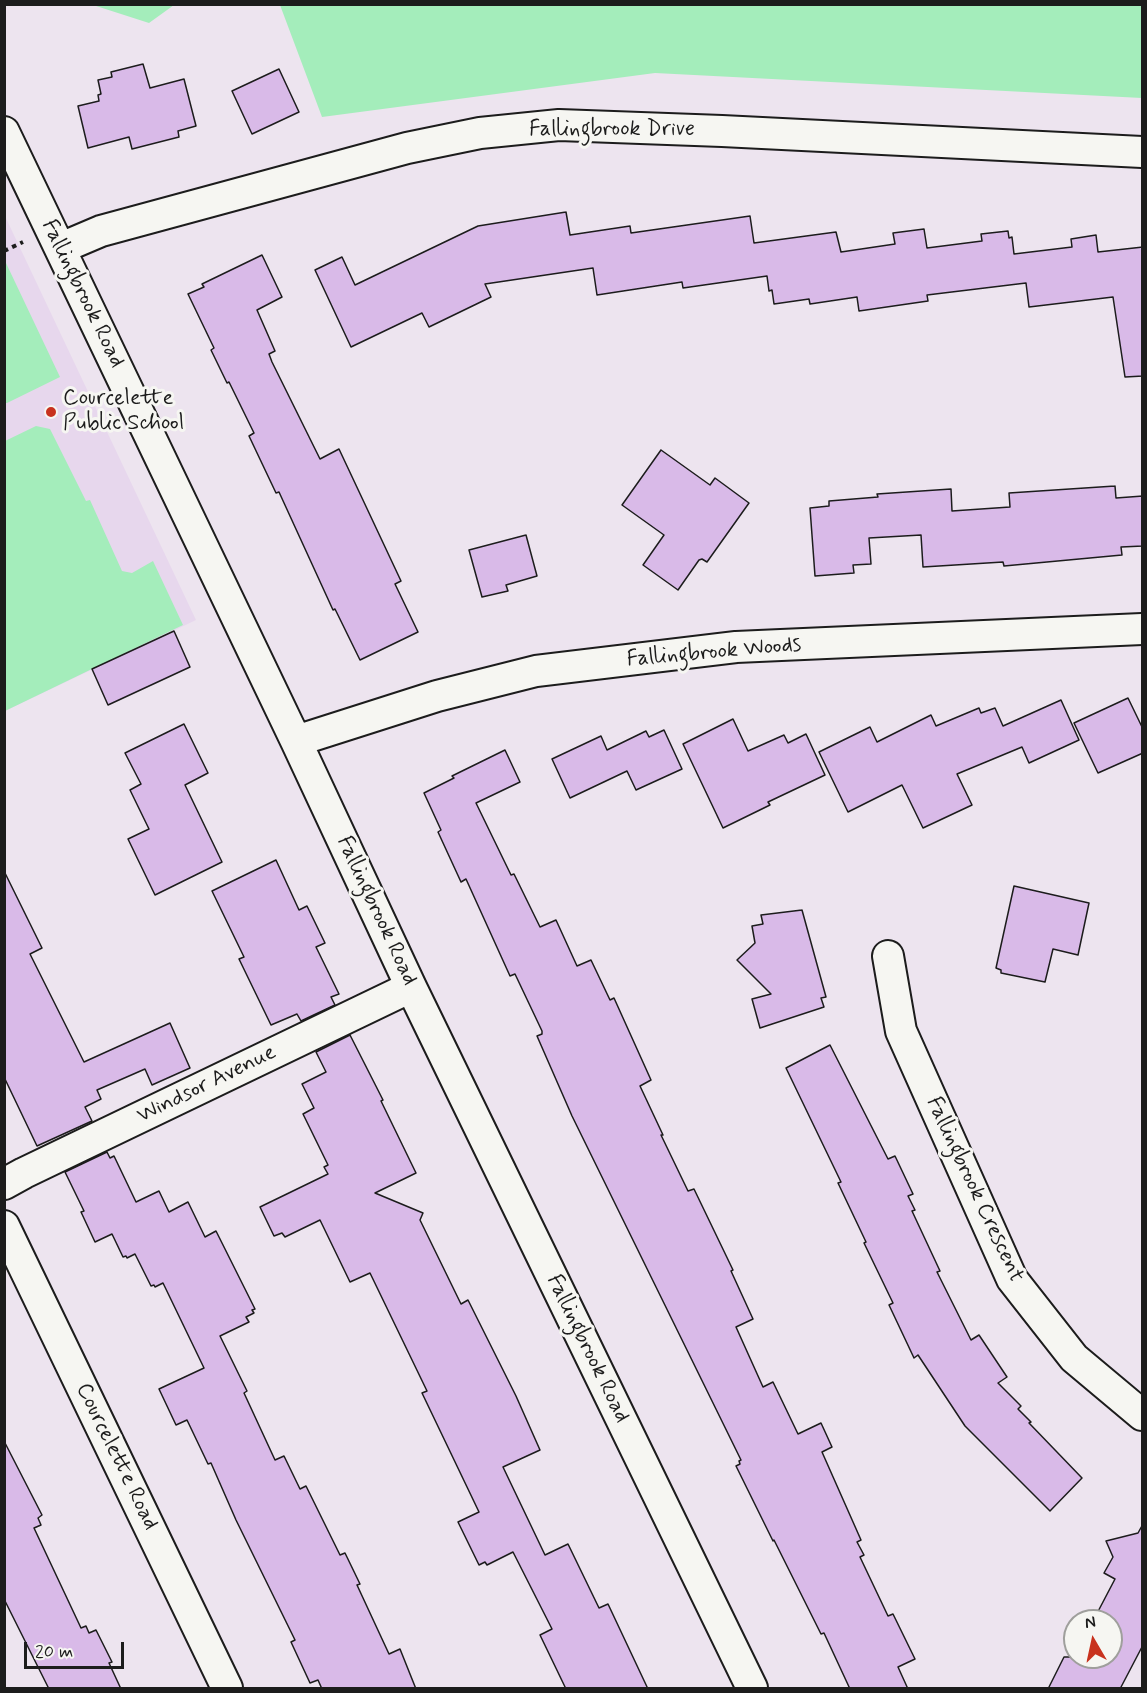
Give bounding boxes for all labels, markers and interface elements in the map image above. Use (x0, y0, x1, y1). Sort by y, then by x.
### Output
street label: Fallingbrook Drive (529, 117, 695, 143)
street label: Fallingbrook Road (35, 216, 129, 372)
place label: Courcelette Public School (63, 386, 184, 438)
marker: Courcelette Public School (44, 405, 58, 419)
street label: Fallingbrook Woods (626, 632, 802, 674)
street label: Fallingbrook Road (330, 832, 422, 990)
street label: Windsor Avenue (133, 1040, 281, 1130)
street label: Fallingbrook Crescent (919, 1093, 1029, 1287)
street label: Fallingbrook Road (540, 1271, 634, 1427)
street label: Courcelette Road (69, 1379, 163, 1535)
north arrow (1063, 1609, 1123, 1669)
text: N (1084, 1611, 1097, 1634)
scale bar (27, 1630, 128, 1668)
text: 20 m (35, 1640, 73, 1664)

